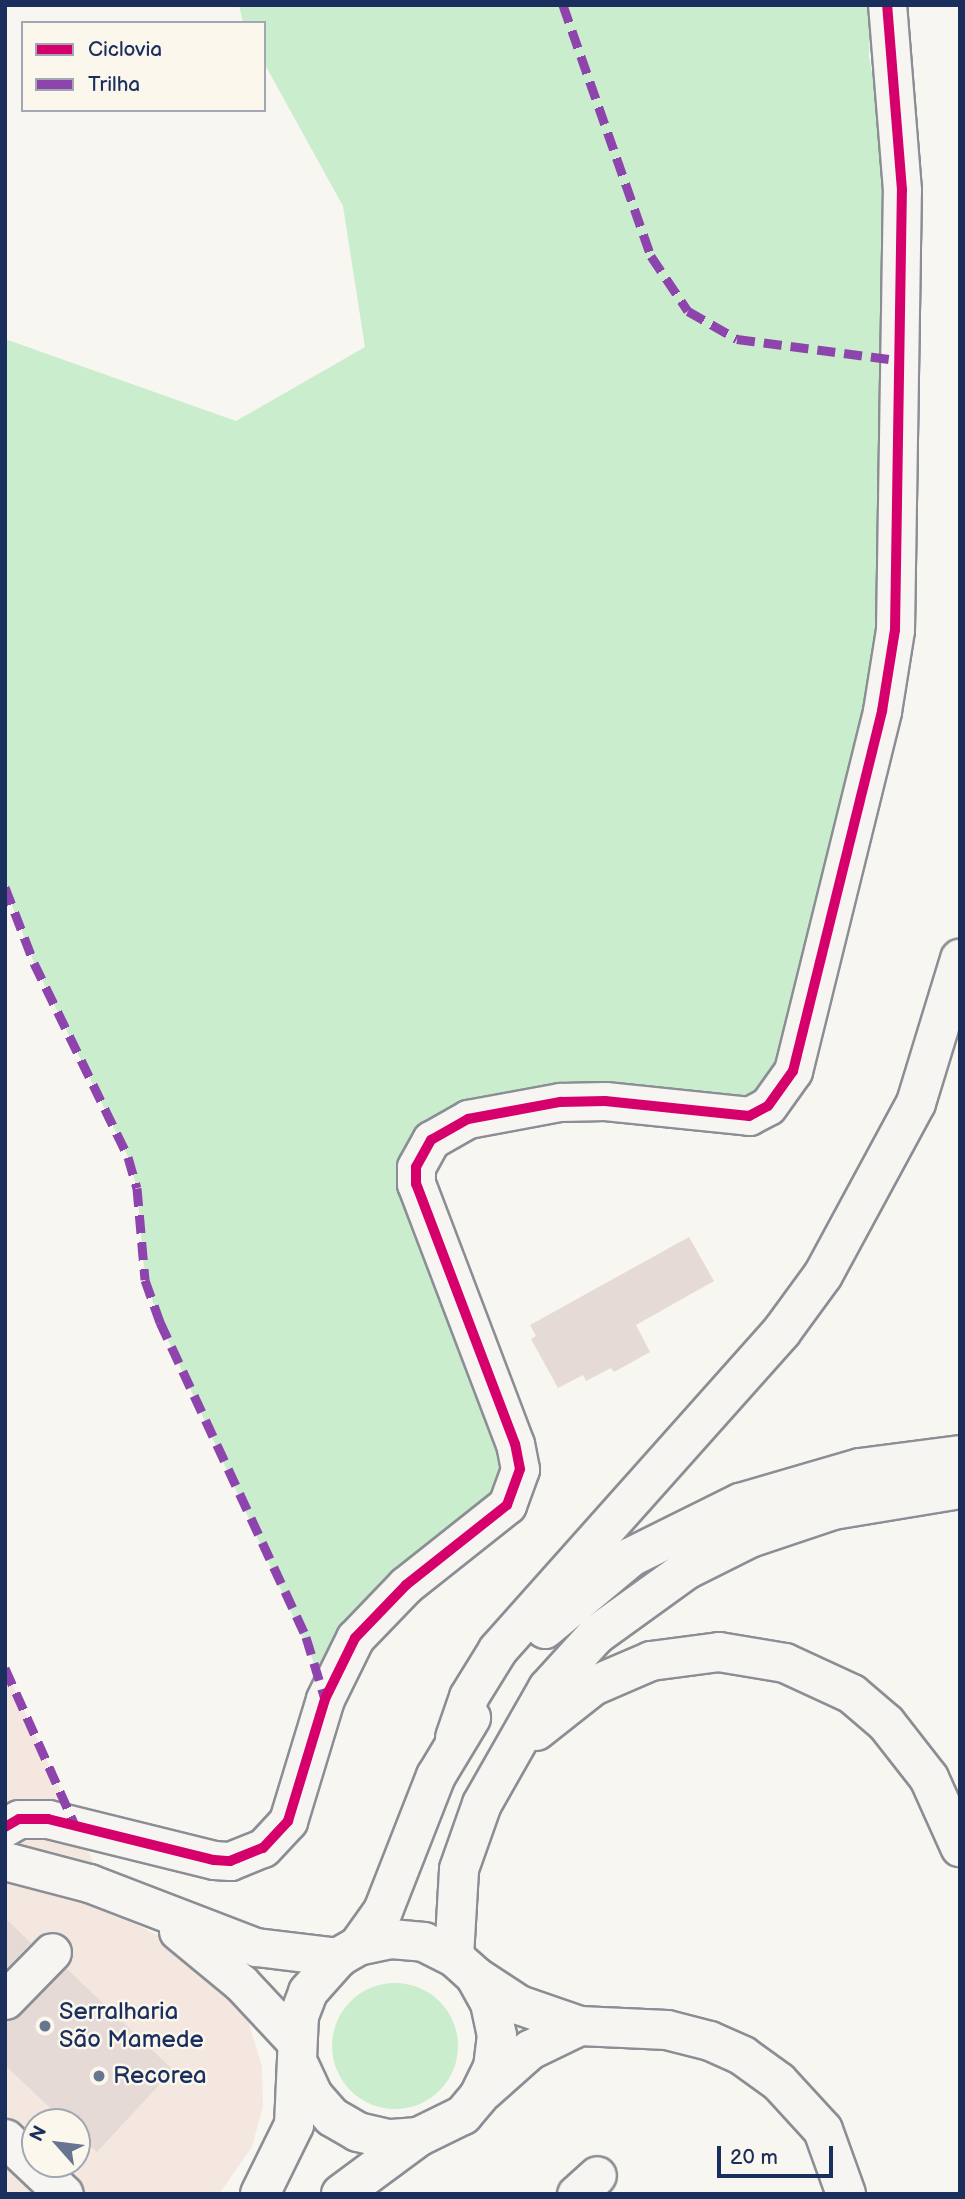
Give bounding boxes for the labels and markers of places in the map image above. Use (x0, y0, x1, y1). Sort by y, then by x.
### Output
place label: Serralharia São Mamede (59, 1998, 204, 2054)
marker: Serralharia São Mamede (37, 2018, 53, 2034)
place label: Recorea (113, 2062, 207, 2090)
marker: Recorea (91, 2068, 107, 2084)

